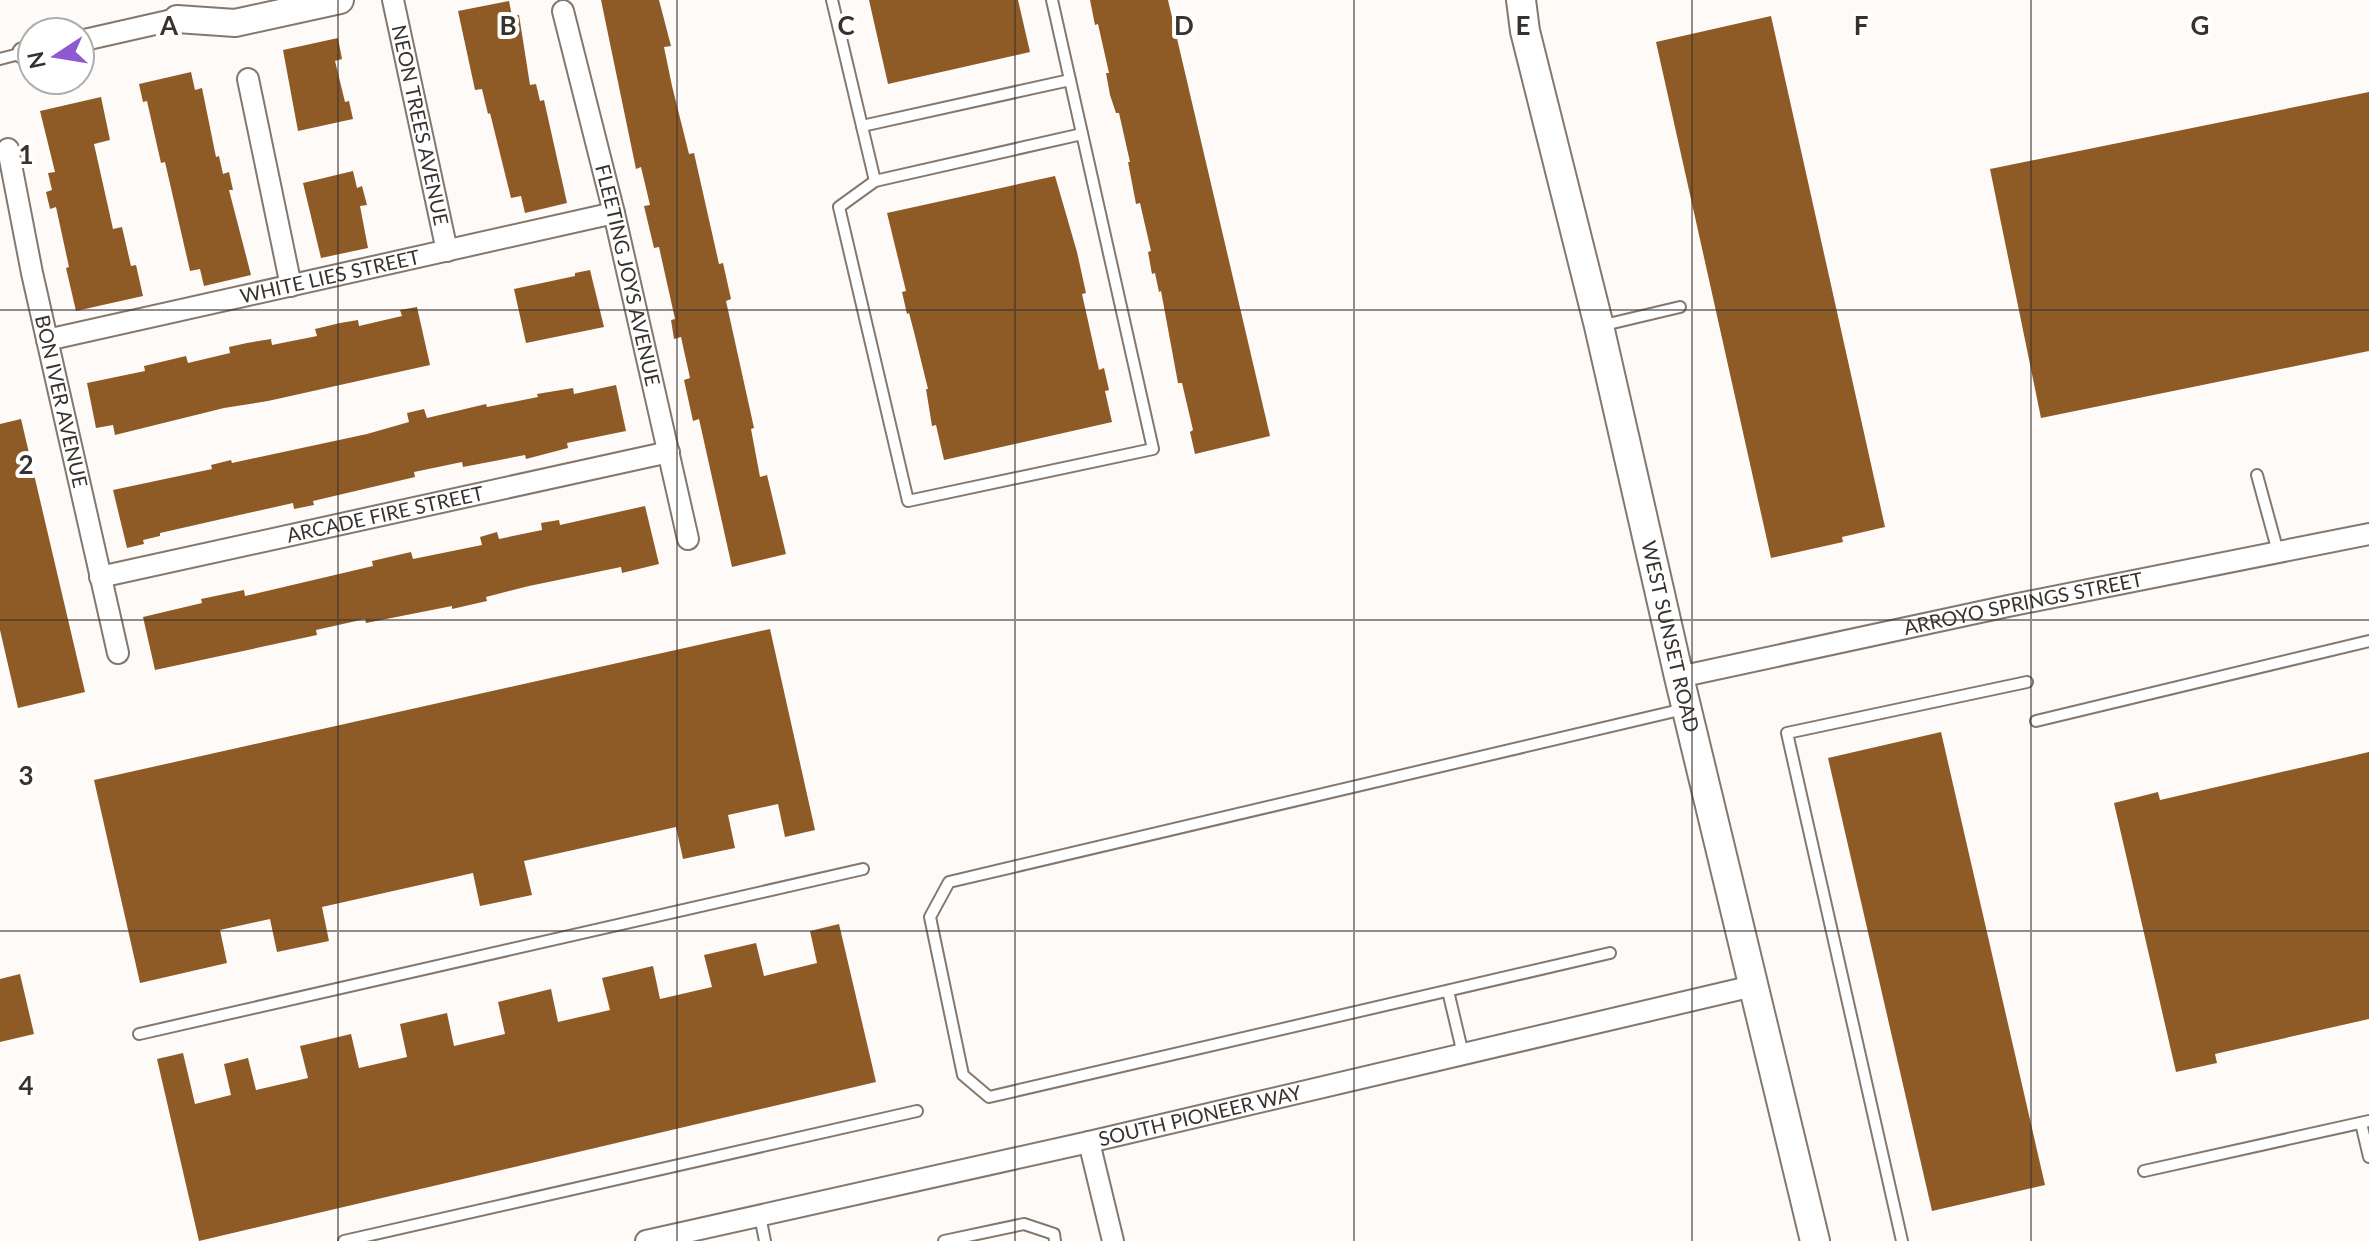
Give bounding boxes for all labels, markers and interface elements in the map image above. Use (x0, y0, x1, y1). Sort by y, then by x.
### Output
text: A (159, 9, 179, 41)
text: B (499, 9, 517, 41)
text: C (837, 9, 855, 41)
text: D (1174, 9, 1194, 41)
text: E (1516, 9, 1530, 41)
text: F (1854, 9, 1868, 41)
text: G (2191, 9, 2209, 41)
north arrow (16, 16, 96, 96)
street label: NEON TREES AVENUE (388, 23, 454, 227)
text: N (21, 49, 51, 71)
text: 1 (18, 138, 34, 170)
street label: FLEETING JOYS AVENUE (591, 162, 666, 388)
street label: WHITE LIES STREET (238, 244, 422, 307)
street label: BON IVER AVENUE (31, 313, 93, 490)
text: 2 (18, 448, 34, 480)
street label: ARCADE FIRE STREET (284, 480, 486, 547)
street label: WEST SUNSET ROAD (1637, 538, 1705, 735)
street label: ARROYO SPRINGS STREET (1901, 566, 2145, 639)
text: 3 (18, 759, 34, 791)
text: 4 (18, 1069, 34, 1101)
street label: SOUTH PIONEER WAY (1096, 1079, 1304, 1150)

